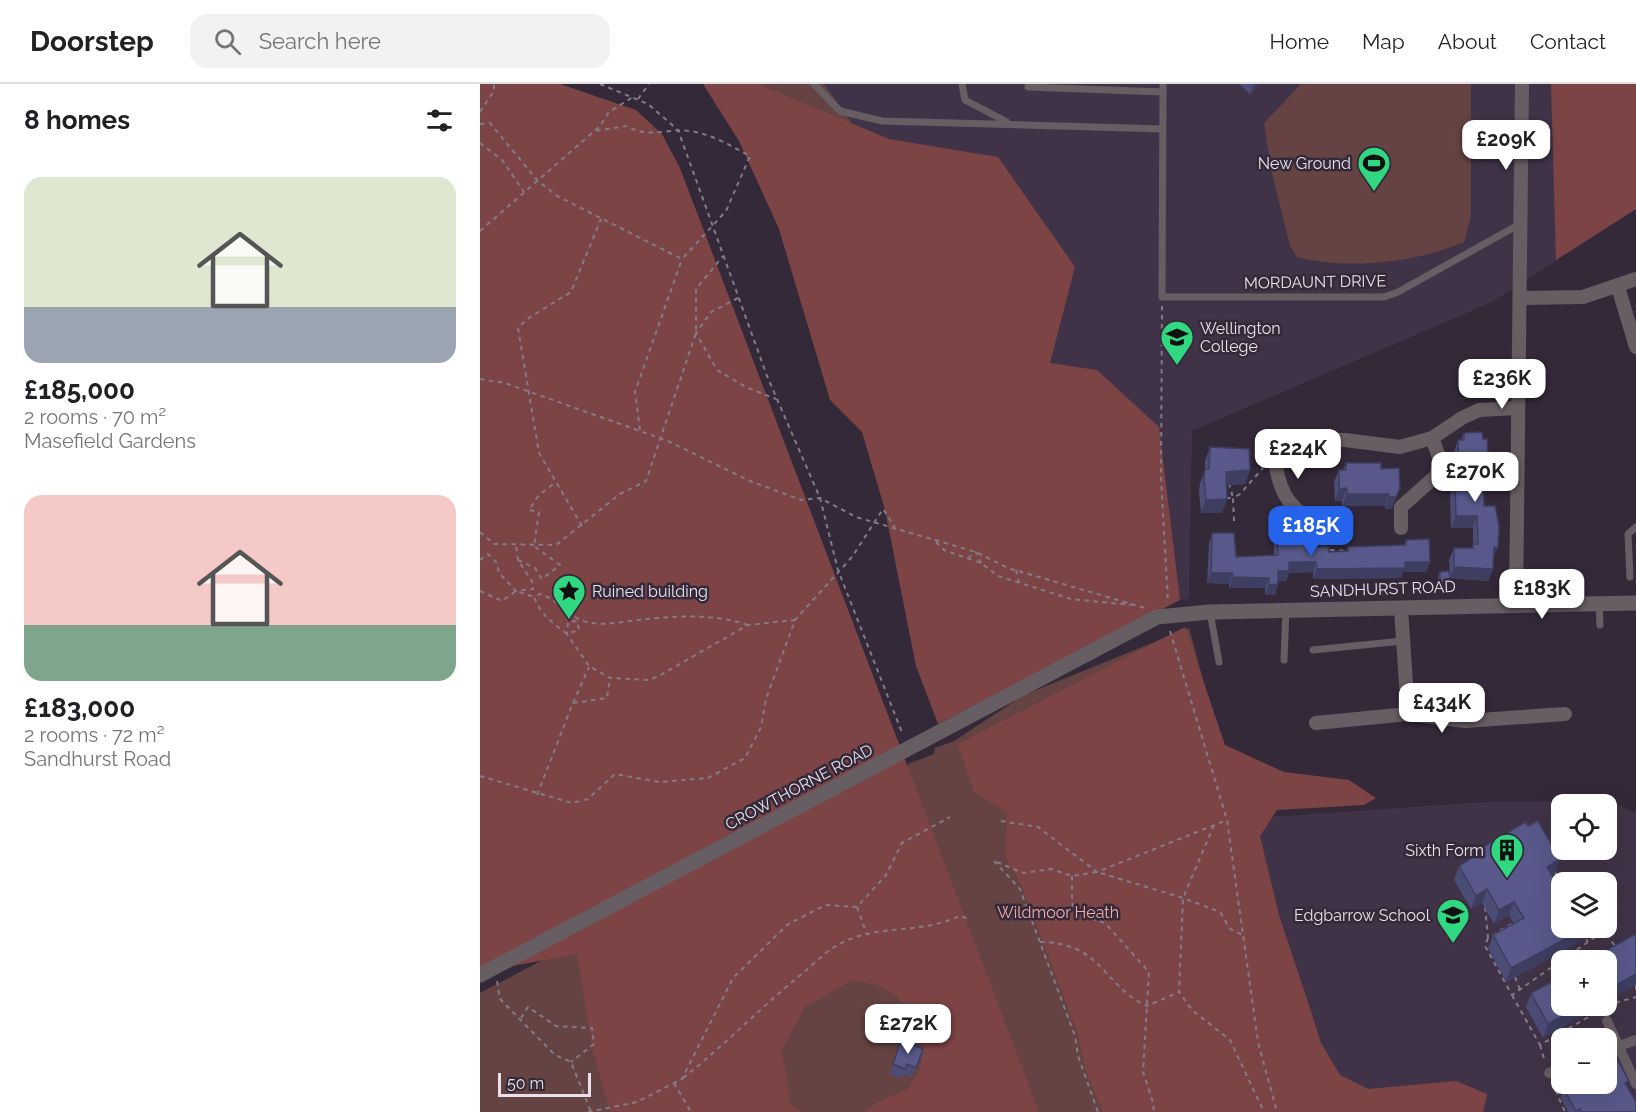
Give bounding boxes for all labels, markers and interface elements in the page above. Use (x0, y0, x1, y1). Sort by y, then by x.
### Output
search box (190, 14, 610, 68)
text: Doorstep (30, 25, 154, 58)
icon: search (211, 25, 244, 58)
text: Search here (259, 28, 381, 54)
text: Home (1270, 29, 1329, 54)
text: Map (1362, 29, 1405, 54)
text: About (1438, 29, 1497, 54)
text: Contact (1530, 29, 1606, 54)
icon: filters (423, 104, 456, 137)
text: 8 homes (24, 105, 130, 135)
pin: £209K (1464, 120, 1548, 171)
text: £209K (1476, 127, 1536, 151)
sports icon: New Ground (1356, 145, 1392, 192)
place label: New Ground (1258, 154, 1351, 173)
icon: home (186, 216, 294, 324)
street label: MORDAUNT DRIVE (1244, 271, 1386, 293)
school or university icon: Wellington College (1159, 319, 1195, 366)
place label: Wellington College (1200, 319, 1281, 356)
pin: £236K (1460, 359, 1544, 410)
text: £236K (1473, 366, 1531, 390)
text: £185,000 (24, 375, 135, 405)
text: 2 rooms · 70 m² (24, 405, 166, 429)
text: Masefield Gardens (24, 429, 196, 453)
pin: £224K (1256, 429, 1340, 480)
text: £224K (1269, 436, 1327, 460)
pin: £270K (1433, 452, 1517, 503)
text: £270K (1445, 459, 1505, 483)
pin: £185K (1269, 506, 1353, 557)
text: £185K (1282, 513, 1340, 537)
icon: home (186, 534, 294, 642)
pin: £183K (1500, 569, 1584, 620)
place icon: Ruined building (551, 573, 587, 620)
text: £183K (1513, 576, 1571, 600)
street label: SANDHURST ROAD (1310, 577, 1456, 601)
place label: Ruined building (592, 582, 708, 601)
pin: £434K (1400, 683, 1484, 734)
text: £434K (1413, 690, 1471, 714)
text: £183,000 (24, 693, 135, 723)
text: 2 rooms · 72 m² (24, 723, 164, 747)
street label: CROWTHORNE ROAD (722, 740, 876, 834)
text: Sandhurst Road (24, 747, 171, 771)
map controls (1551, 794, 1617, 1094)
button: locate (1551, 794, 1617, 860)
building icon: Sixth Form (1489, 832, 1525, 879)
place label: Sixth Form (1405, 841, 1484, 860)
button: layers (1551, 872, 1617, 938)
school or university icon: Edgbarrow School (1435, 897, 1471, 944)
park label: Wildmoor Heath (997, 903, 1119, 922)
place label: Edgbarrow School (1294, 906, 1431, 925)
button: + (1551, 950, 1617, 1016)
pin: £272K (866, 1004, 950, 1055)
text: £272K (879, 1011, 937, 1035)
button: − (1551, 1028, 1617, 1094)
scale bar (498, 1070, 591, 1098)
text: 50 m (507, 1074, 544, 1093)

